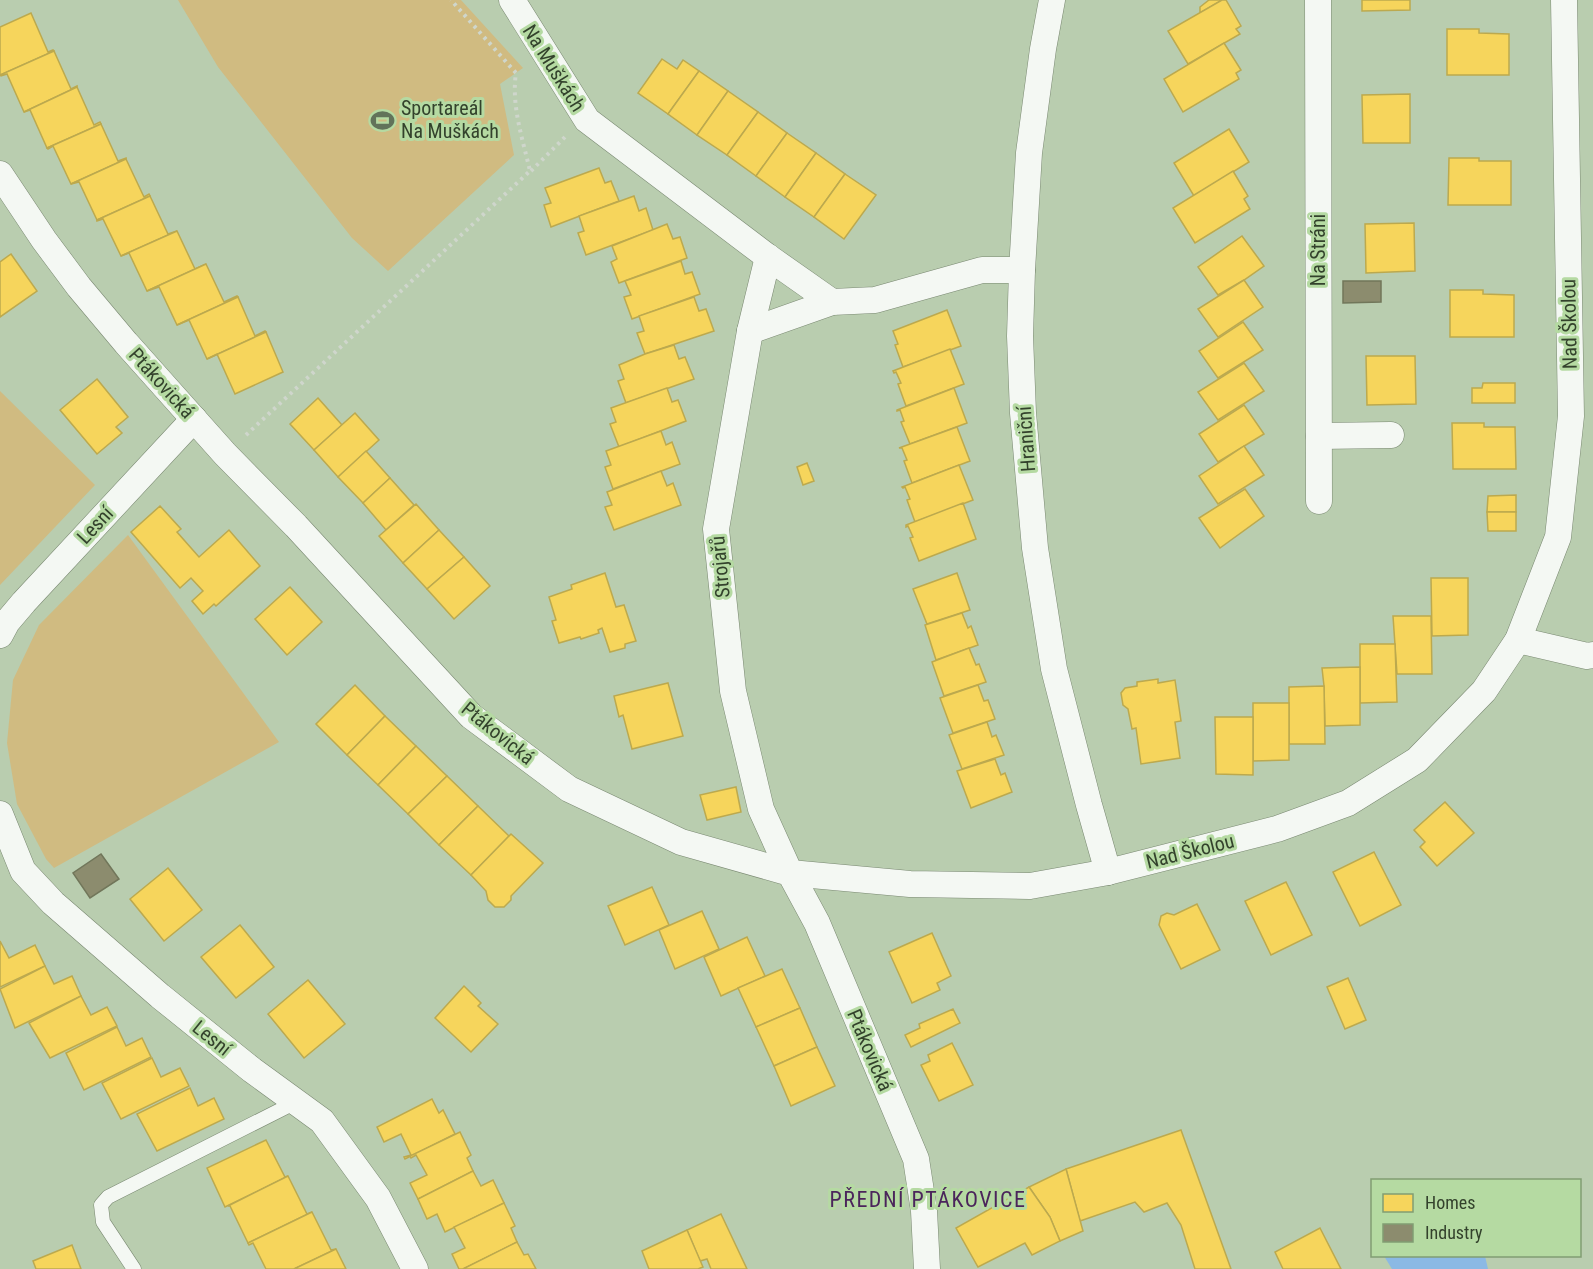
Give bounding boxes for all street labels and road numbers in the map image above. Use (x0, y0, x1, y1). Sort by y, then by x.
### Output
street label: Na Muškách (518, 20, 590, 116)
street label: Na Stráni (1306, 214, 1330, 286)
street label: Nad Školou (1556, 279, 1582, 369)
street label: Ptákovická (124, 343, 200, 423)
street label: Hraniční (1012, 404, 1040, 473)
street label: Lesní (72, 500, 119, 549)
street label: Strojařů (705, 535, 735, 599)
street label: Ptákovická (457, 696, 539, 770)
street label: Nad Školou (1143, 828, 1237, 874)
street label: Ptákovická (842, 1005, 898, 1095)
street label: Lesní (188, 1015, 237, 1061)

